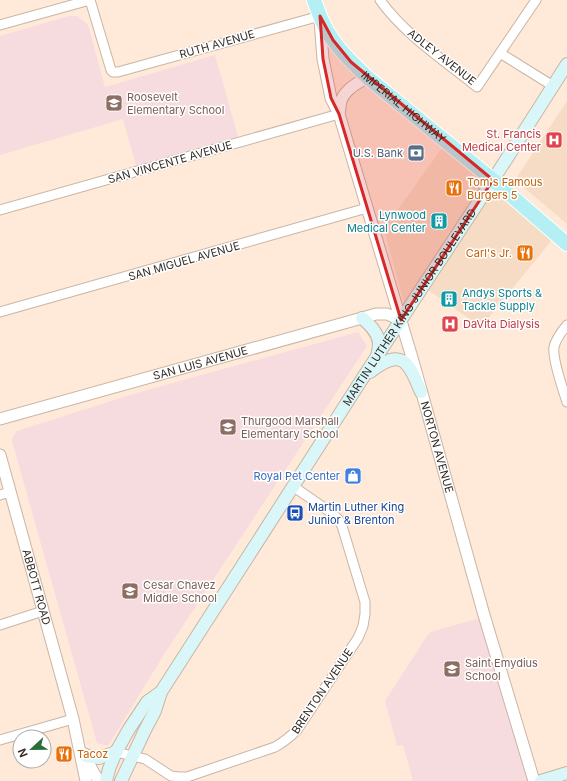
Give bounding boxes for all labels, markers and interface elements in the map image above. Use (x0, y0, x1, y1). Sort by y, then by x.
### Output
street label: ADLEY AVENUE (405, 26, 479, 88)
street label: RUTH AVENUE (178, 27, 256, 61)
street label: IMPERIAL HIGHWAY (358, 68, 449, 146)
place label: Roosevelt Elementary School (127, 90, 224, 117)
school or university icon: Roosevelt Elementary School (104, 93, 124, 113)
place label: St. Francis Medical Center (462, 127, 541, 154)
hospital icon: St. Francis Medical Center (544, 130, 564, 150)
street label: SAN VINCENTE AVENUE (106, 138, 234, 186)
bank icon: U.S. Bank (406, 143, 426, 163)
place label: U.S. Bank (353, 146, 403, 160)
place label: Tom's Famous Burgers 5 (467, 175, 543, 202)
restaurant icon: Tom's Famous Burgers 5 (444, 178, 464, 198)
street label: MARTIN LUTHER KING JUNIOR BOULEVARD (340, 206, 479, 408)
place label: Lynwood Medical Center (347, 208, 426, 235)
building icon: Lynwood Medical Center (429, 211, 449, 231)
street label: SAN MIGUEL AVENUE (127, 238, 241, 284)
restaurant icon: Carl's Jr. (515, 243, 535, 263)
place label: Carl's Jr. (466, 246, 512, 260)
place label: Andys Sports & Tackle Supply (462, 286, 542, 313)
building icon: Andys Sports & Tackle Supply (439, 289, 459, 309)
hospital icon: DaVita Dialysis (440, 314, 460, 334)
place label: DaVita Dialysis (463, 317, 540, 331)
street label: SAN LUIS AVENUE (151, 343, 249, 383)
street label: NORTON AVENUE (418, 400, 457, 494)
place label: Thurgood Marshall Elementary School (241, 414, 339, 441)
school or university icon: Thurgood Marshall Elementary School (218, 417, 238, 437)
shop icon: Royal Pet Center (343, 466, 363, 486)
place label: Royal Pet Center (254, 469, 340, 483)
place label: Martin Luther King Junior & Brenton (308, 500, 404, 527)
bus stop icon: Martin Luther King Junior & Brenton (285, 503, 305, 523)
street label: ABBOTT ROAD (19, 548, 54, 627)
place label: Cesar Chavez Middle School (143, 578, 217, 605)
school or university icon: Cesar Chavez Middle School (120, 581, 140, 601)
street label: BRENTON AVENUE (288, 646, 356, 736)
place label: Saint Emydius School (465, 656, 538, 683)
school or university icon: Saint Emydius School (442, 659, 462, 679)
north arrow (12, 729, 52, 769)
restaurant icon: Tacoz (54, 744, 74, 764)
text: N (15, 746, 31, 759)
place label: Tacoz (77, 747, 108, 761)

